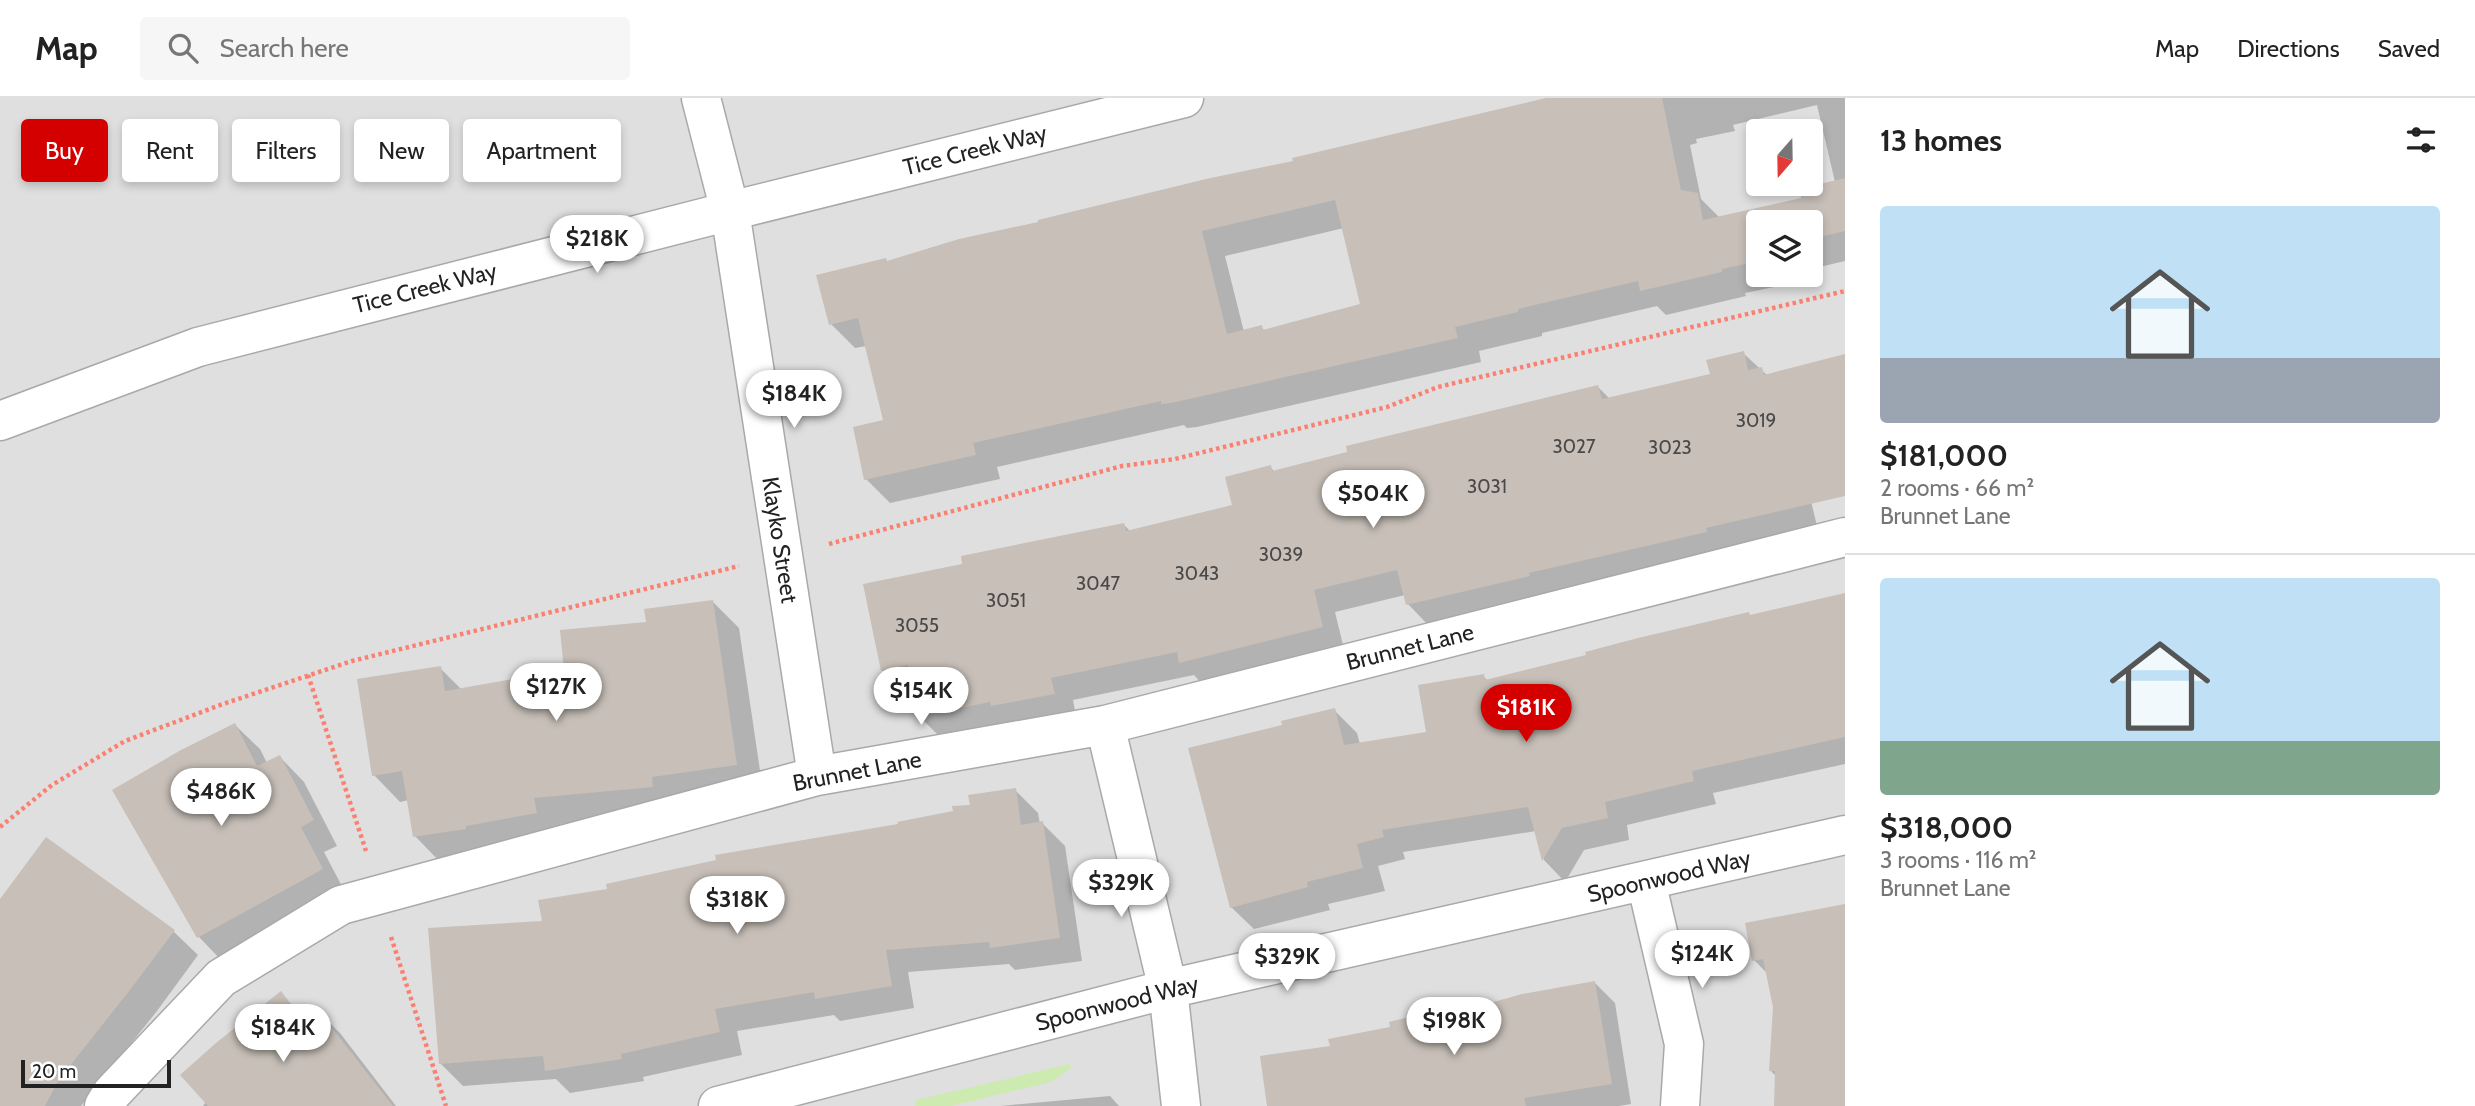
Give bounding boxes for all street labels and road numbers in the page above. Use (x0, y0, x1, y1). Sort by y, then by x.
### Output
street label: Tice Creek Way (900, 119, 1050, 181)
street label: Tice Creek Way (350, 257, 500, 319)
street label: Klayko Street (756, 475, 804, 605)
street label: Brunnet Lane (1343, 618, 1477, 676)
street label: Brunnet Lane (790, 745, 924, 797)
street label: Spoonwood Way (1585, 844, 1754, 908)
street label: Spoonwood Way (1033, 969, 1202, 1037)

